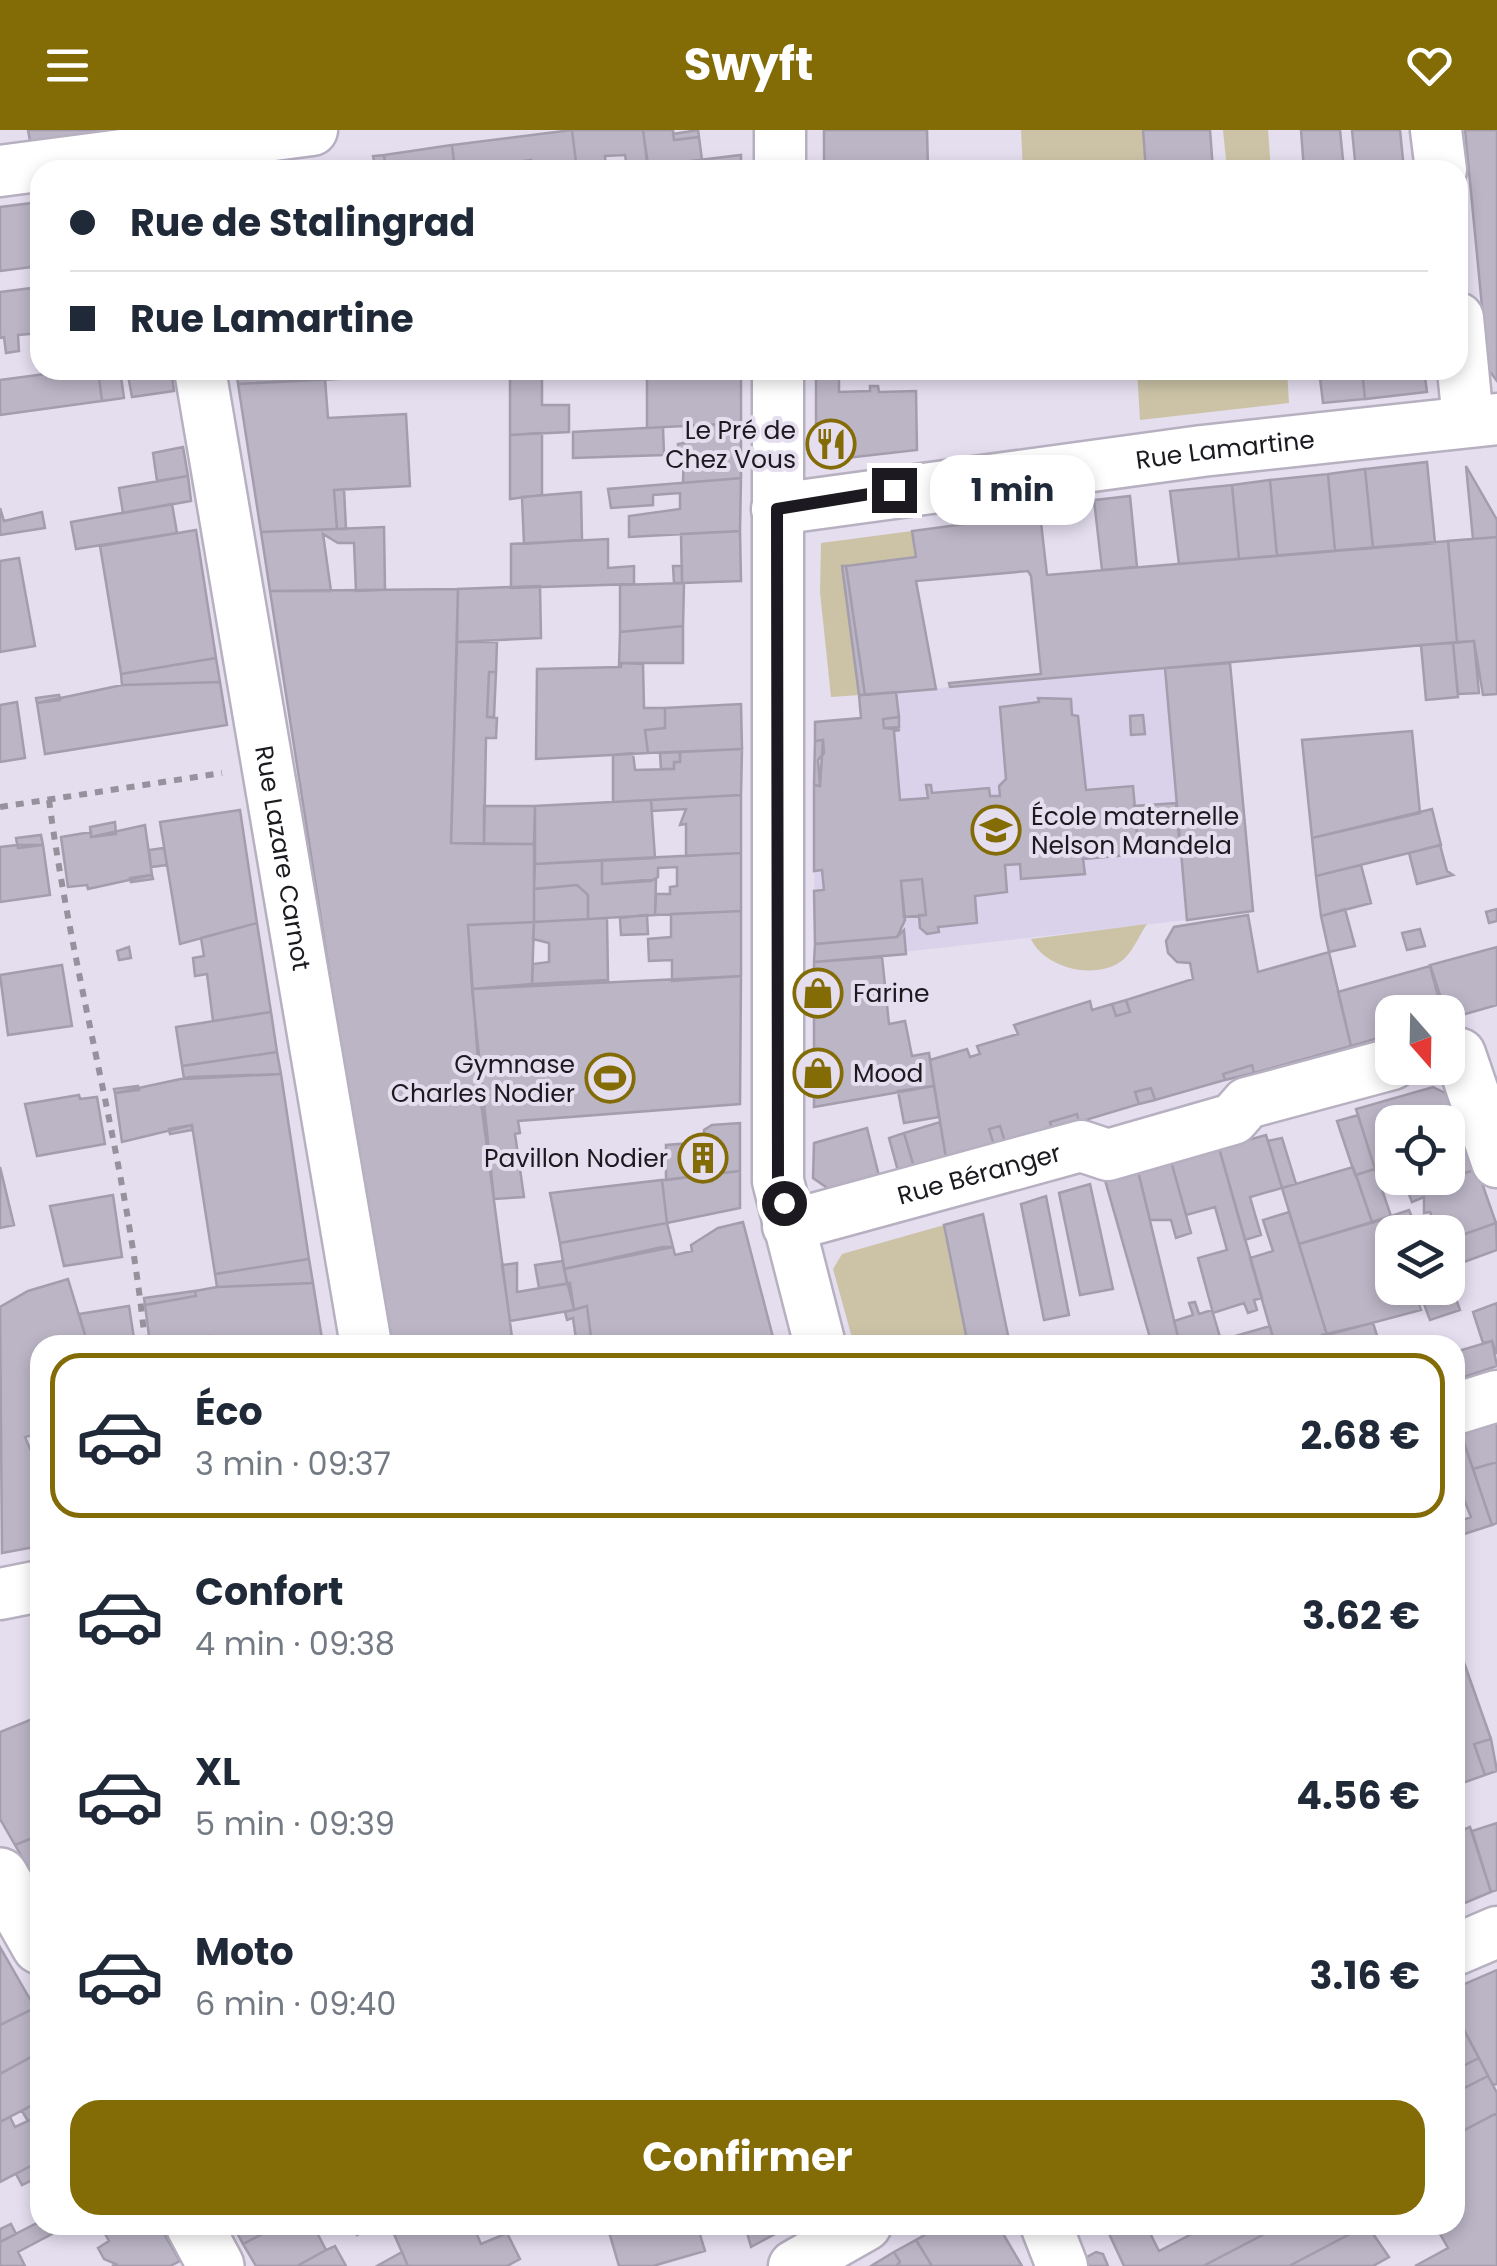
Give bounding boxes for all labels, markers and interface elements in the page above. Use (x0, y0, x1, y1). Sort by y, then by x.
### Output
text: Swyft (684, 33, 813, 96)
icon: menu (40, 38, 95, 93)
icon: heart (1402, 38, 1457, 93)
text: Rue de Stalingrad (130, 196, 475, 249)
text: Rue Lamartine (130, 292, 414, 345)
place label: Le Pré de Chez Vous (665, 413, 796, 477)
restaurant icon: Le Pré de Chez Vous (805, 418, 857, 470)
street label: Rue Lamartine (1133, 421, 1316, 477)
callout: 1 min (929, 455, 1094, 525)
text: 1 min (971, 467, 1054, 512)
route end (872, 468, 917, 513)
street label: Rue Lazare Carnot (247, 743, 319, 973)
place label: École maternelle Nelson Mandela (1031, 799, 1239, 863)
school or university icon: École maternelle Nelson Mandela (970, 804, 1022, 856)
shop icon: Farine (792, 967, 844, 1019)
place label: Farine (853, 976, 929, 1011)
north arrow (1375, 995, 1465, 1085)
map controls (1375, 995, 1465, 1305)
place label: Gymnase Charles Nodier (391, 1047, 575, 1111)
shop icon: Mood (792, 1047, 844, 1099)
sports icon: Gymnase Charles Nodier (584, 1052, 636, 1104)
place label: Mood (853, 1056, 923, 1091)
button: locate (1375, 1105, 1465, 1195)
building icon: Pavillon Nodier (677, 1132, 729, 1184)
street label: Rue Béranger (893, 1135, 1065, 1213)
place label: Pavillon Nodier (484, 1141, 668, 1176)
route start (762, 1181, 807, 1226)
button: layers (1375, 1215, 1465, 1305)
text: Éco (195, 1385, 263, 1438)
icon: car (75, 1391, 165, 1481)
text: 2.68 € (1300, 1409, 1420, 1462)
text: 3 min · 09:37 (195, 1441, 391, 1486)
text: Confort (195, 1565, 343, 1618)
icon: car (75, 1571, 165, 1661)
text: 3.62 € (1302, 1589, 1420, 1642)
text: 4 min · 09:38 (195, 1621, 395, 1666)
text: XL (195, 1745, 240, 1798)
icon: car (75, 1751, 165, 1841)
text: 4.56 € (1296, 1769, 1420, 1822)
text: 5 min · 09:39 (195, 1801, 395, 1846)
text: Moto (195, 1925, 294, 1978)
icon: car (75, 1931, 165, 2021)
text: 3.16 € (1309, 1949, 1420, 2002)
text: 6 min · 09:40 (195, 1981, 396, 2026)
button: Confirmer (70, 2100, 1425, 2215)

